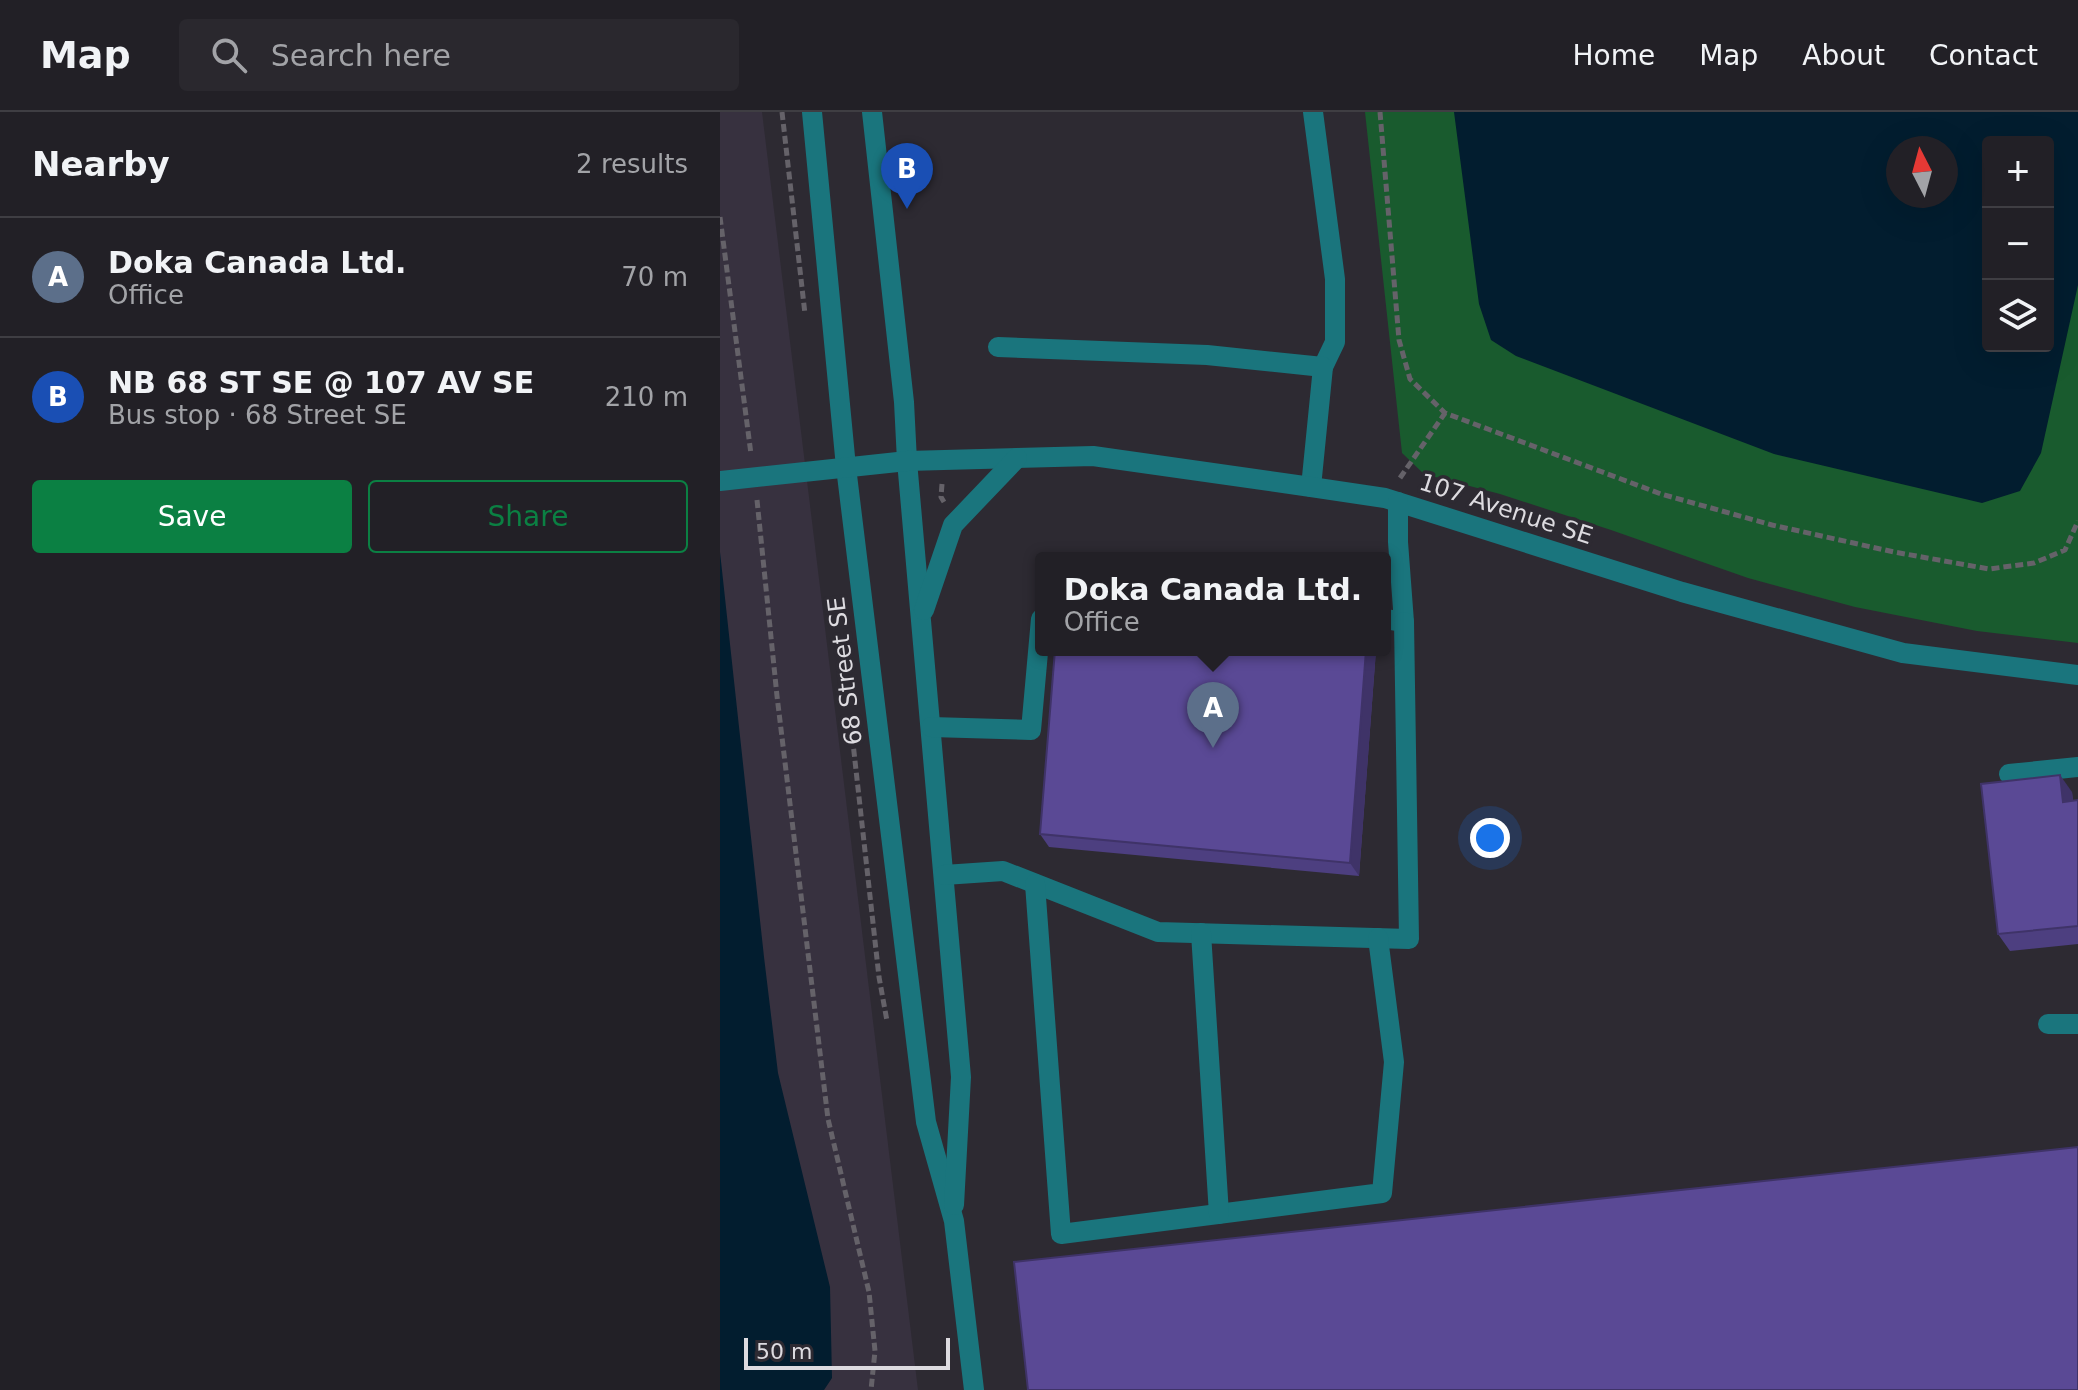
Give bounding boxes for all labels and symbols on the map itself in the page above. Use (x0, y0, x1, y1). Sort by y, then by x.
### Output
north arrow (1886, 136, 1958, 208)
pin: B (881, 143, 933, 209)
street label: 107 Avenue SE (1416, 468, 1596, 550)
street label: 68 Street SE (822, 595, 868, 747)
pin: A (1187, 682, 1239, 748)
your location (1470, 818, 1510, 858)
scale bar (744, 1334, 950, 1370)

